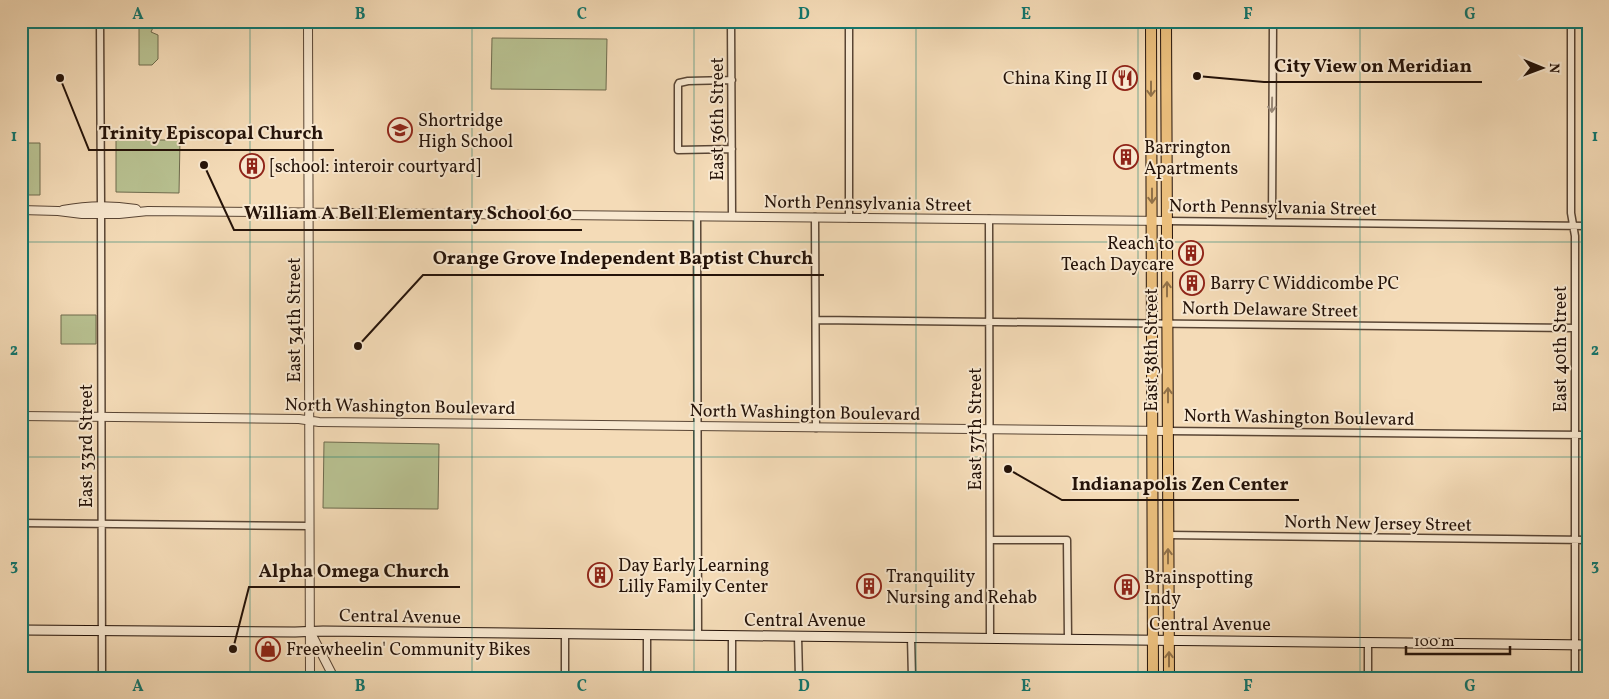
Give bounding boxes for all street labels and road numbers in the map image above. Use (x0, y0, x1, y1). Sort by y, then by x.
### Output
street label: East 36th Street (706, 57, 731, 181)
street label: North Pennsylvania Street (764, 190, 972, 219)
street label: North Pennsylvania Street (1169, 194, 1377, 223)
street label: East 34th Street (283, 257, 308, 383)
street label: East 40th Street (1549, 286, 1574, 412)
street label: East 38th Street (1140, 288, 1165, 412)
street label: North Delaware Street (1182, 296, 1358, 325)
street label: East 37th Street (964, 367, 989, 491)
street label: East 33rd Street (75, 384, 100, 508)
street label: North Washington Boulevard (284, 393, 516, 422)
street label: North Washington Boulevard (689, 399, 921, 428)
street label: North Washington Boulevard (1183, 404, 1415, 433)
street label: North New Jersey Street (1284, 510, 1472, 539)
street label: Central Avenue (339, 604, 461, 631)
street label: Central Avenue (744, 609, 866, 634)
street label: Central Avenue (1149, 613, 1271, 638)

